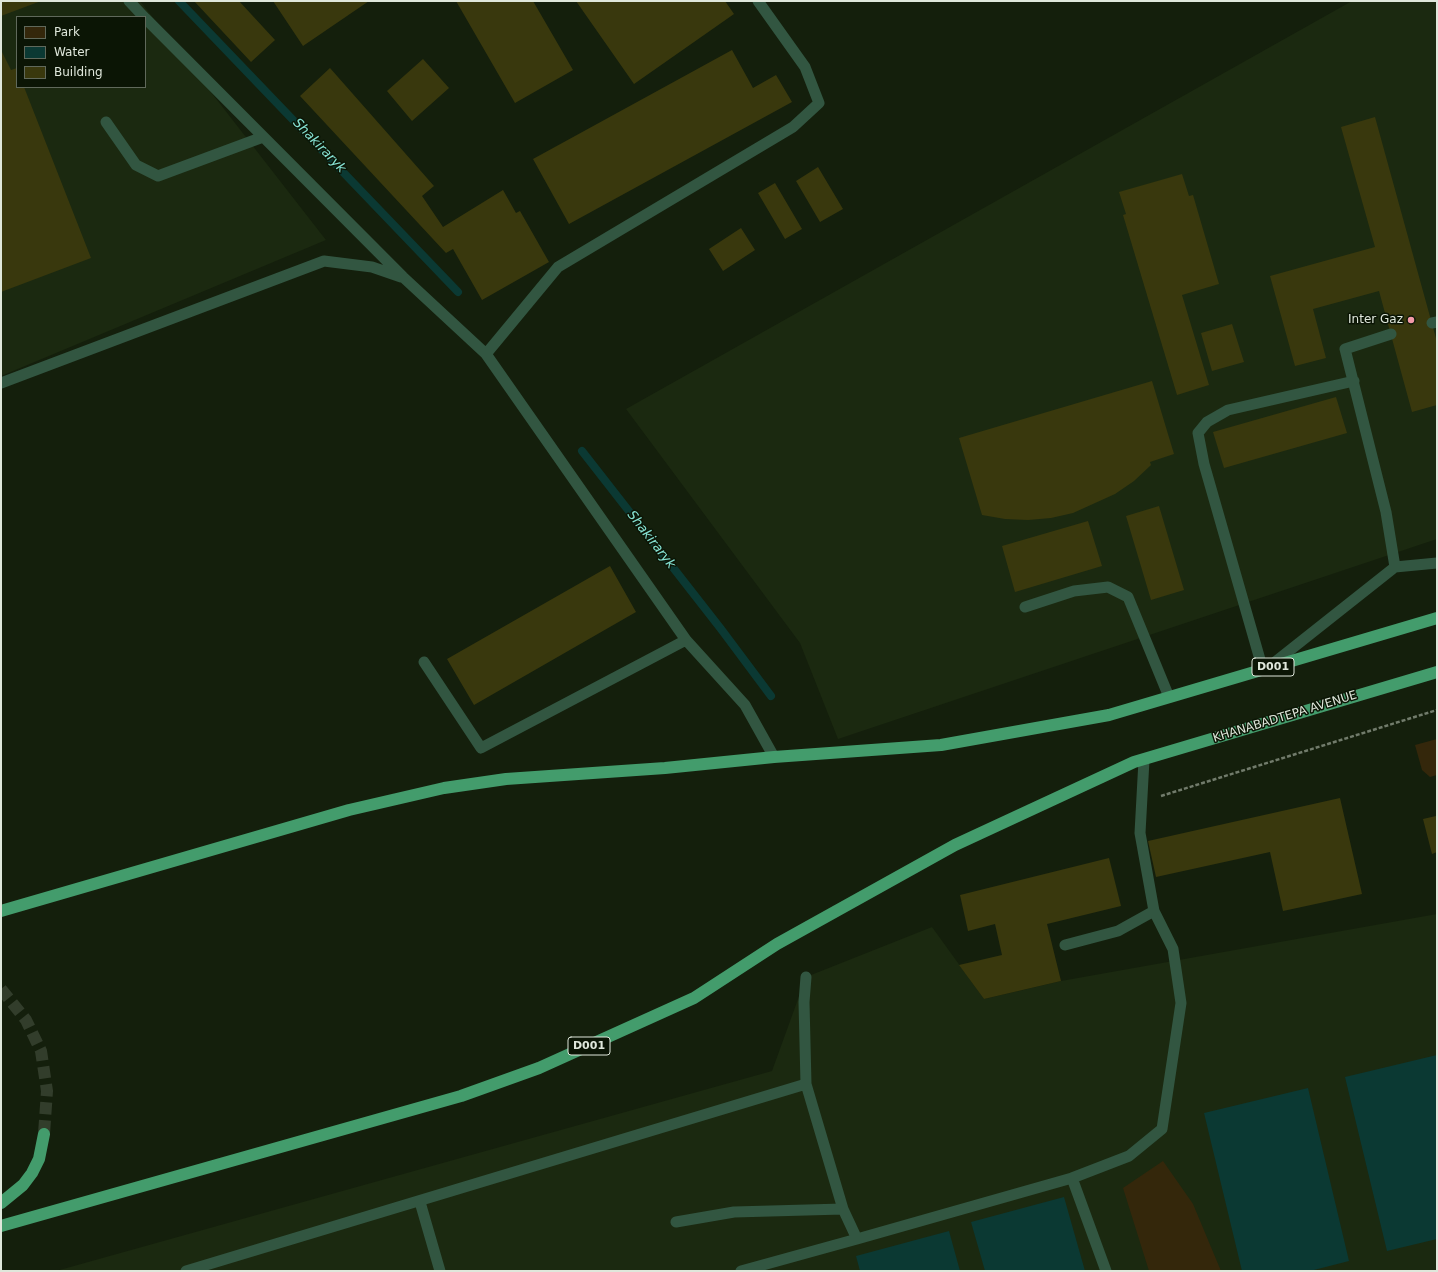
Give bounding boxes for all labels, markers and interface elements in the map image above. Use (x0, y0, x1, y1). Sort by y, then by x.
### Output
legend (16, 16, 146, 88)
text: Park (54, 25, 80, 39)
text: Water (54, 45, 89, 59)
text: Building (54, 65, 103, 79)
water label: Shakiraryk (289, 116, 349, 176)
place label: Inter Gaz (1348, 313, 1403, 327)
marker: Inter Gaz (1406, 315, 1416, 325)
water label: Shakiraryk (623, 508, 679, 572)
road number: D001 (1252, 658, 1294, 676)
street label: KHANABADTEPA AVENUE (1211, 688, 1359, 746)
road number: D001 (568, 1037, 610, 1055)

